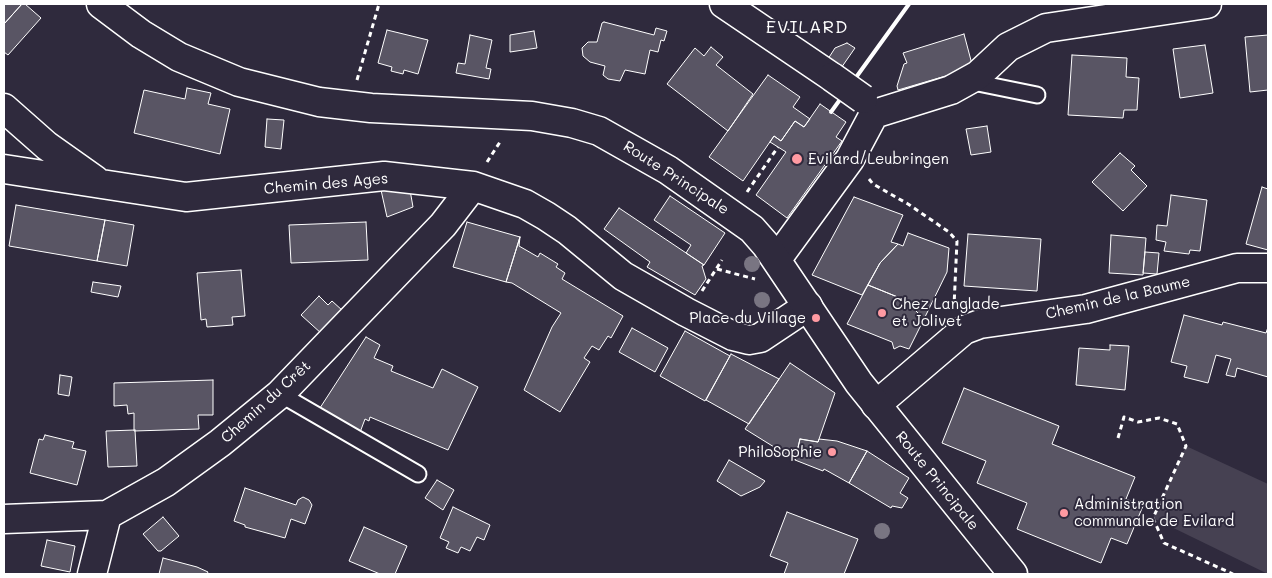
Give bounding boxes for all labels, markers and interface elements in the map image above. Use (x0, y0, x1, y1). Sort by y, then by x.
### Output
district label: EVILARD (765, 16, 849, 38)
street label: Route Principale (620, 137, 732, 219)
place label: Evilard/Leubringen (808, 150, 949, 168)
marker: Evilard/Leubringen (790, 152, 804, 166)
street label: Chemin des Ages (263, 170, 389, 198)
street label: Chemin de la Baume (1044, 273, 1192, 323)
place label: Chez Langlade et Jolivet (892, 295, 1000, 330)
marker: Chez Langlade et Jolivet (876, 307, 888, 319)
place label: Place du Village (689, 309, 806, 327)
marker: Place du Village (810, 312, 822, 324)
street label: Chemin du Crêt (217, 357, 315, 447)
street label: Route Principale (892, 428, 982, 534)
place label: PhiloSophie (738, 443, 822, 461)
marker: PhiloSophie (826, 446, 838, 458)
place label: Administration communale de Evilard (1074, 495, 1234, 530)
marker: Administration communale de Evilard (1058, 507, 1070, 519)

